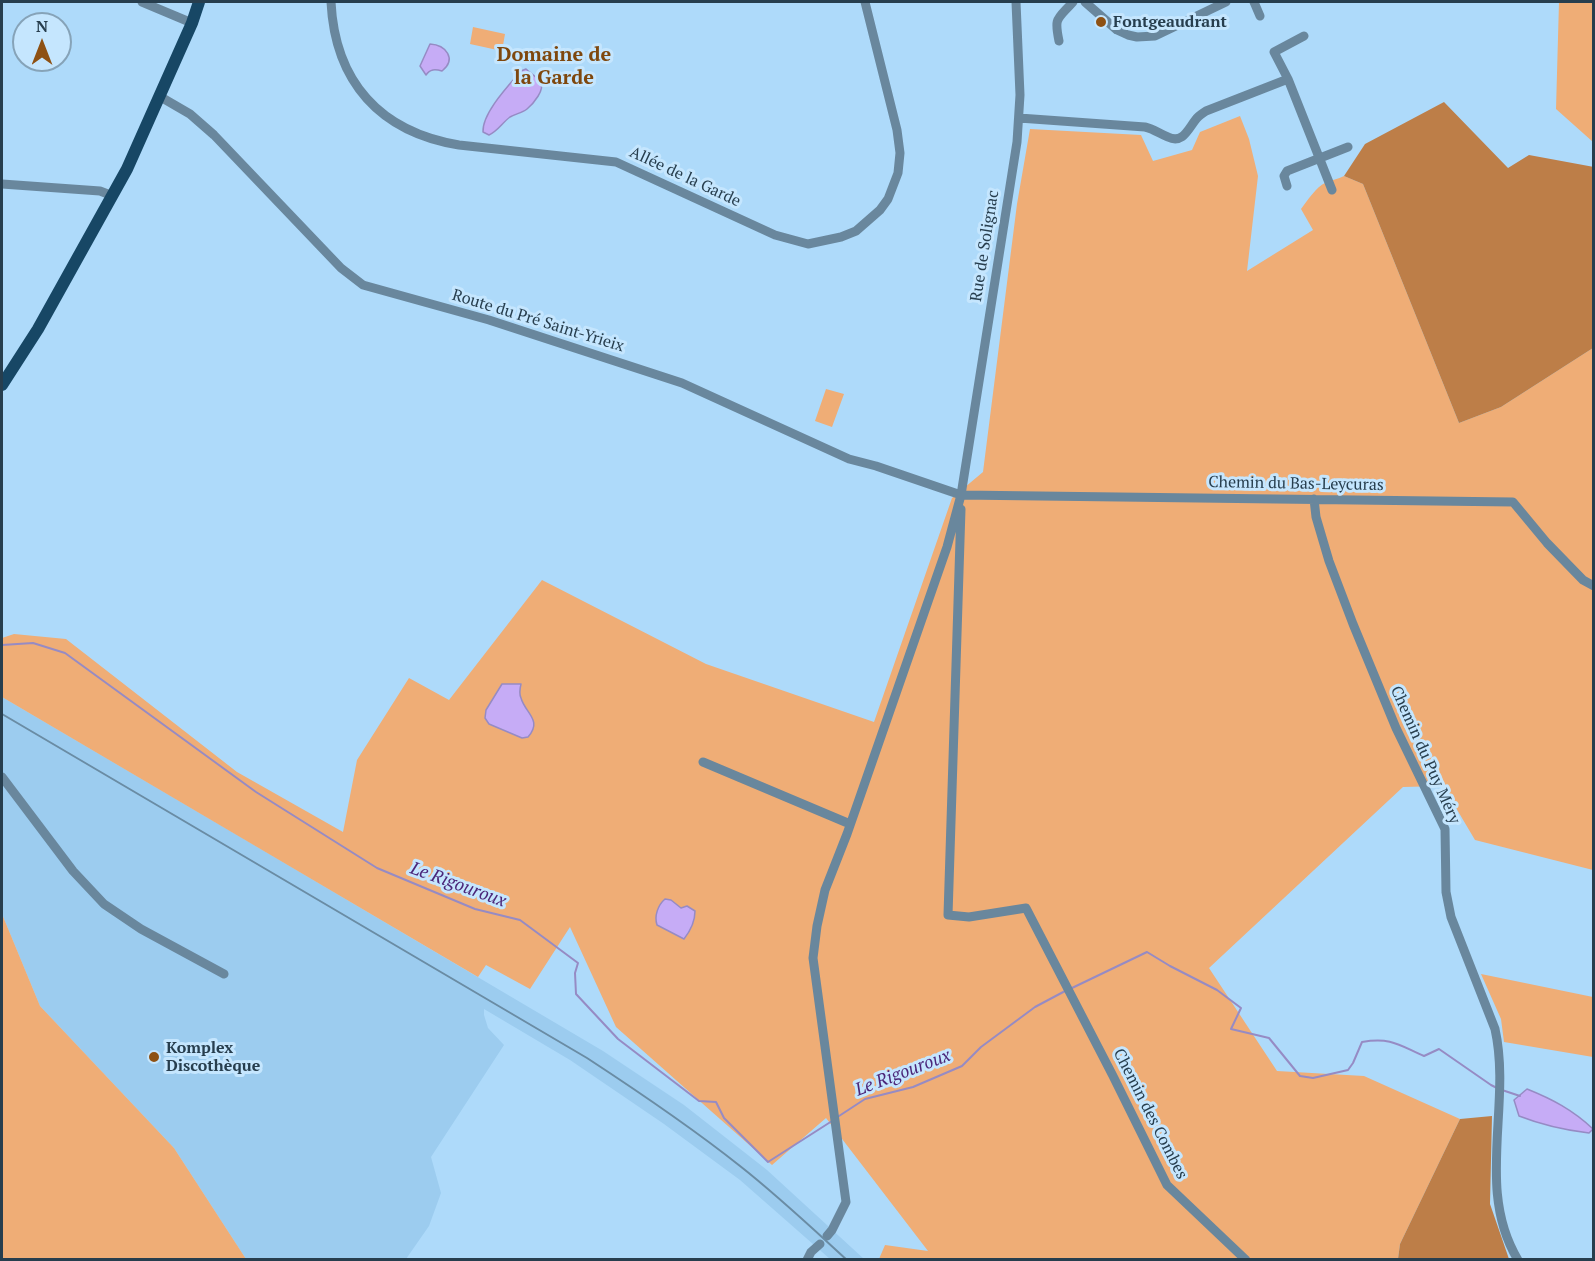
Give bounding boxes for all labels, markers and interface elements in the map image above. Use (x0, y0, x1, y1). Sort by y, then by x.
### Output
north arrow (12, 12, 72, 72)
place label: Fontgeaudrant (1113, 12, 1227, 32)
text: N (36, 15, 48, 37)
marker: Fontgeaudrant (1094, 15, 1108, 29)
district label: Domaine de la Garde (497, 43, 611, 90)
street label: Allée de la Garde (626, 143, 744, 211)
street label: Rue de Solignac (967, 189, 1003, 303)
street label: Route du Pré Saint-Yrieix (450, 286, 626, 356)
street label: Chemin du Bas-Leycuras (1208, 473, 1384, 495)
street label: Chemin du Puy Méry (1386, 683, 1464, 827)
water label: Le Rigouroux (407, 858, 509, 912)
place label: Komplex Discothèque (166, 1038, 260, 1076)
water label: Le Rigouroux (852, 1045, 954, 1101)
street label: Chemin des Combes (1109, 1046, 1191, 1182)
marker: Komplex Discothèque (147, 1050, 161, 1064)

